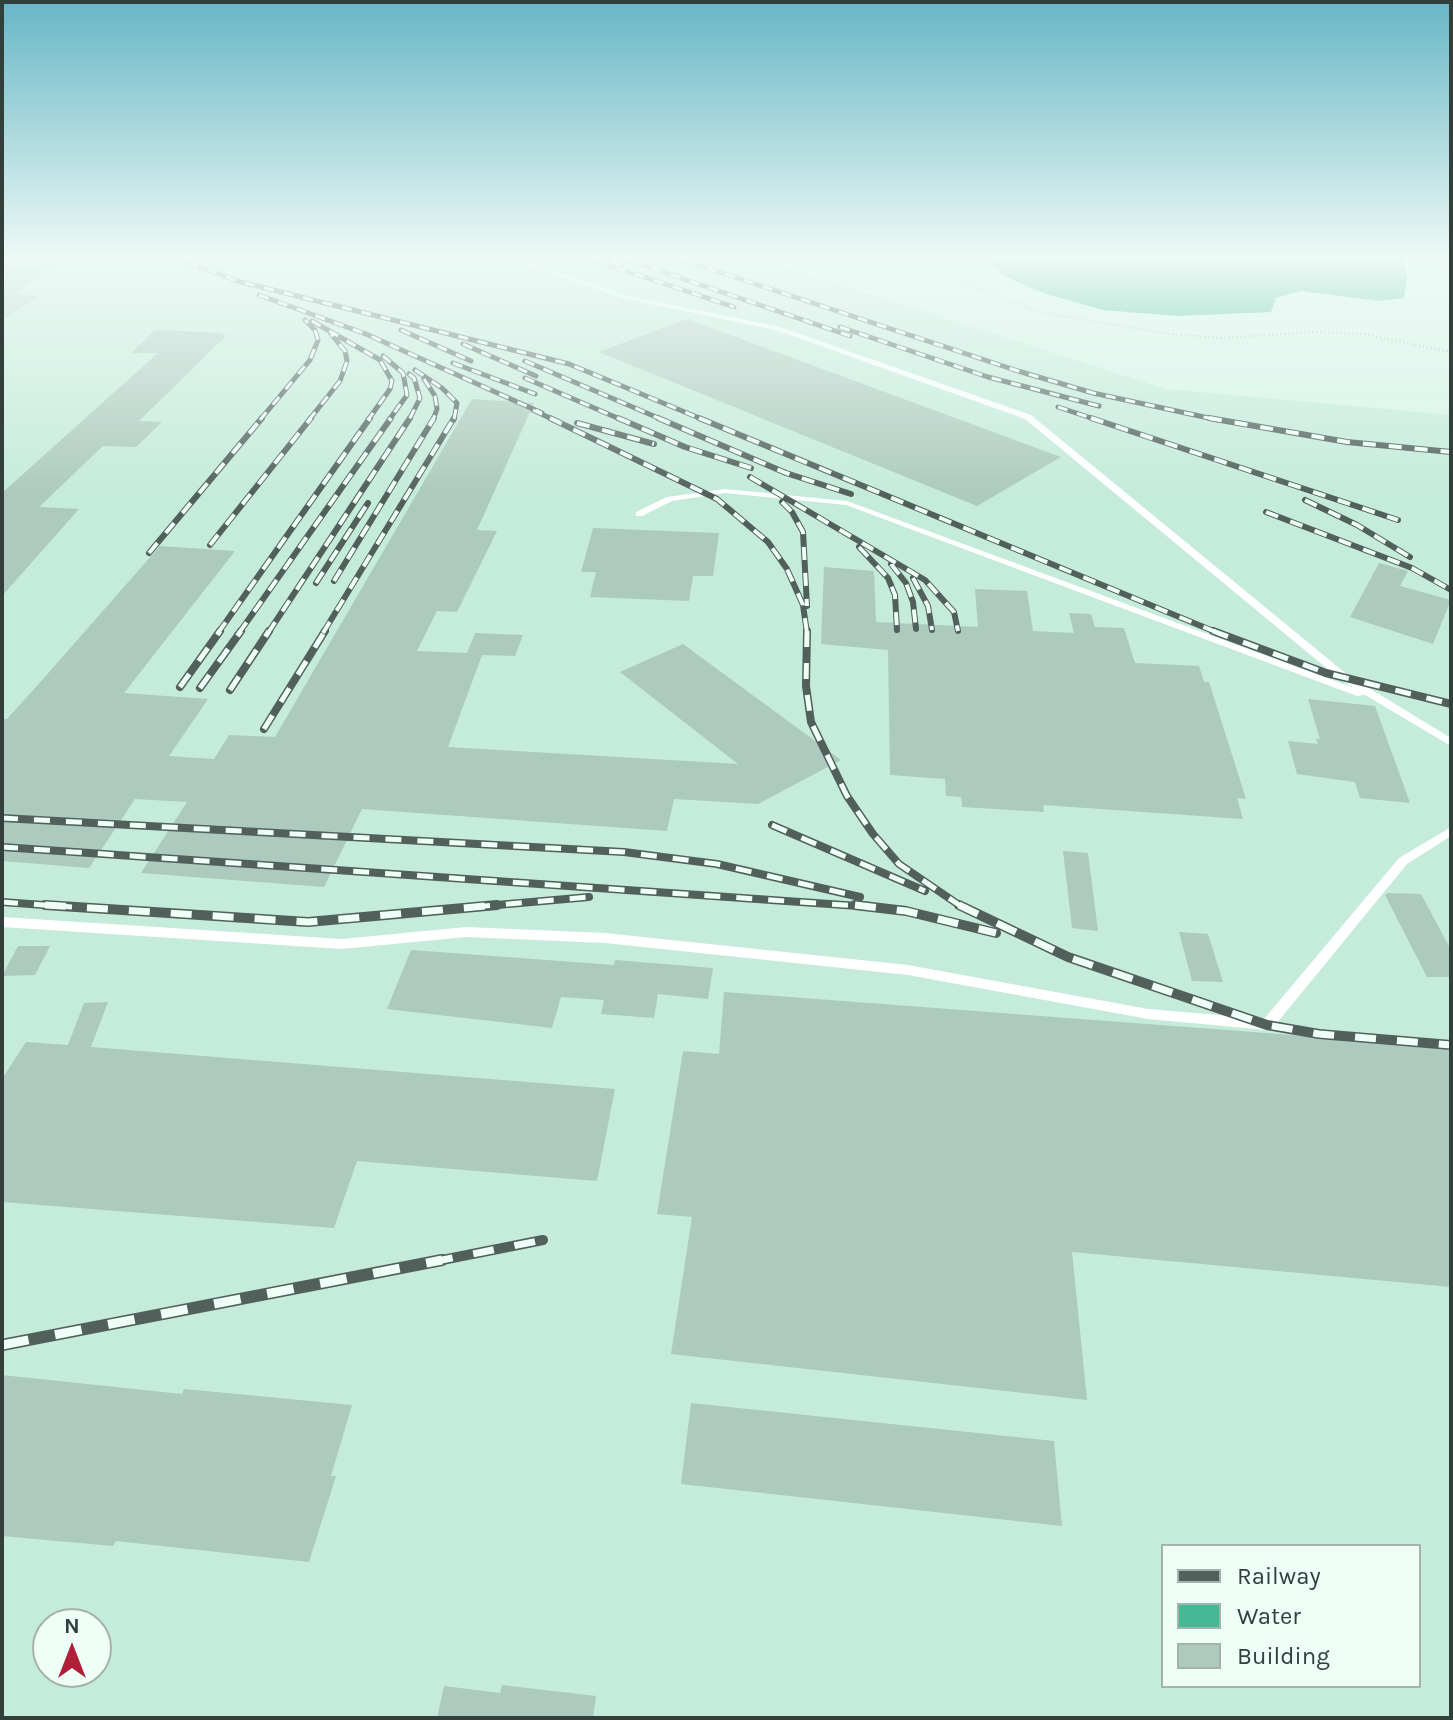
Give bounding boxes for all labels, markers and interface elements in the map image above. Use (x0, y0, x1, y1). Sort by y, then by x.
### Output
legend (1161, 1544, 1421, 1688)
text: Railway (1237, 1562, 1321, 1590)
text: Water (1237, 1602, 1301, 1630)
north arrow (32, 1608, 112, 1688)
text: N (64, 1613, 80, 1639)
text: Building (1237, 1642, 1330, 1670)

